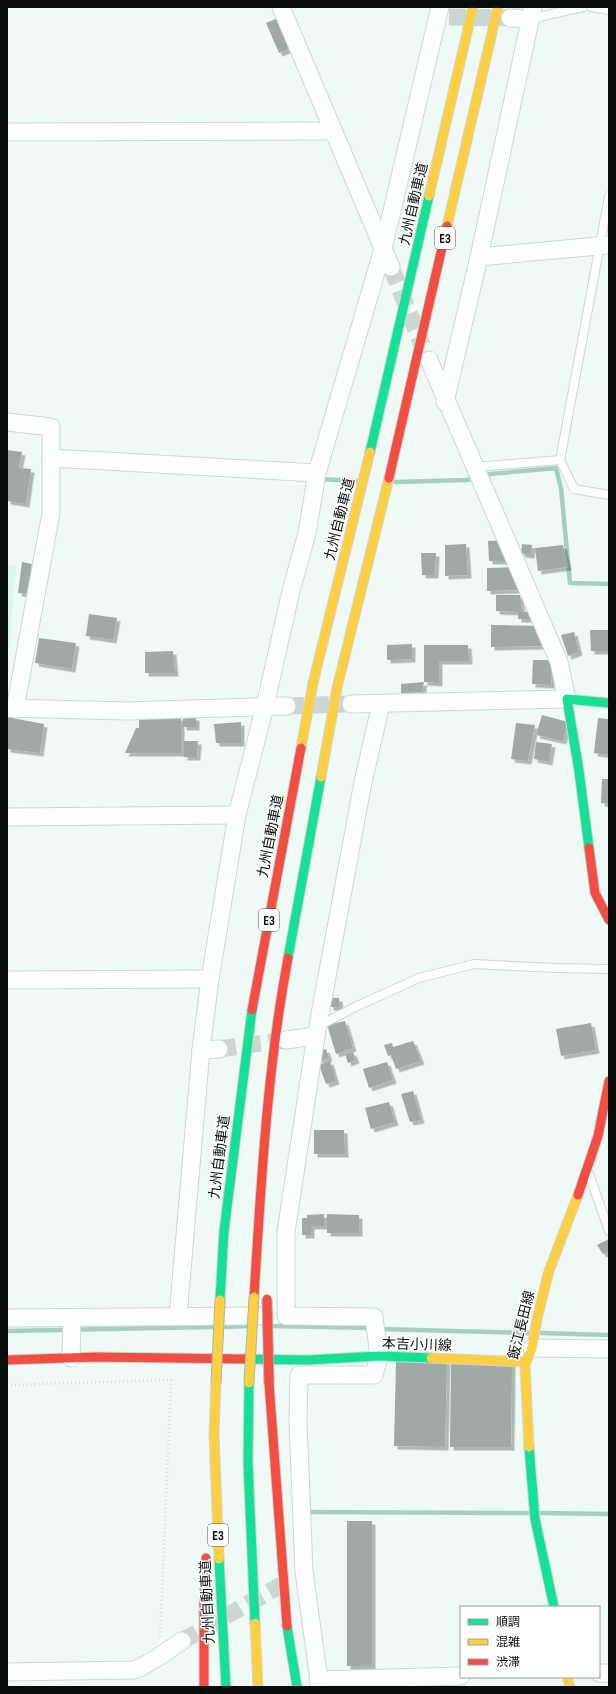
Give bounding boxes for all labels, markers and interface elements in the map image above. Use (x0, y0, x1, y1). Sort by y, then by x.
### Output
street label: 九州自動車道 (396, 161, 431, 247)
road number: E3 (435, 227, 455, 249)
street label: 九州自動車道 (321, 476, 358, 562)
street label: 九州自動車道 (254, 793, 287, 879)
road number: E3 (259, 909, 279, 931)
street label: 九州自動車道 (206, 1114, 233, 1200)
street label: 飯江長田線 (505, 1289, 538, 1361)
street label: 本吉小川線 (382, 1335, 452, 1354)
road number: E3 (208, 1524, 228, 1546)
street label: 九州自動車道 (197, 1560, 218, 1644)
legend (460, 1606, 600, 1678)
text: 順調 (496, 1615, 520, 1630)
text: 混雑 (496, 1635, 520, 1650)
text: 渋滞 (496, 1655, 520, 1670)

